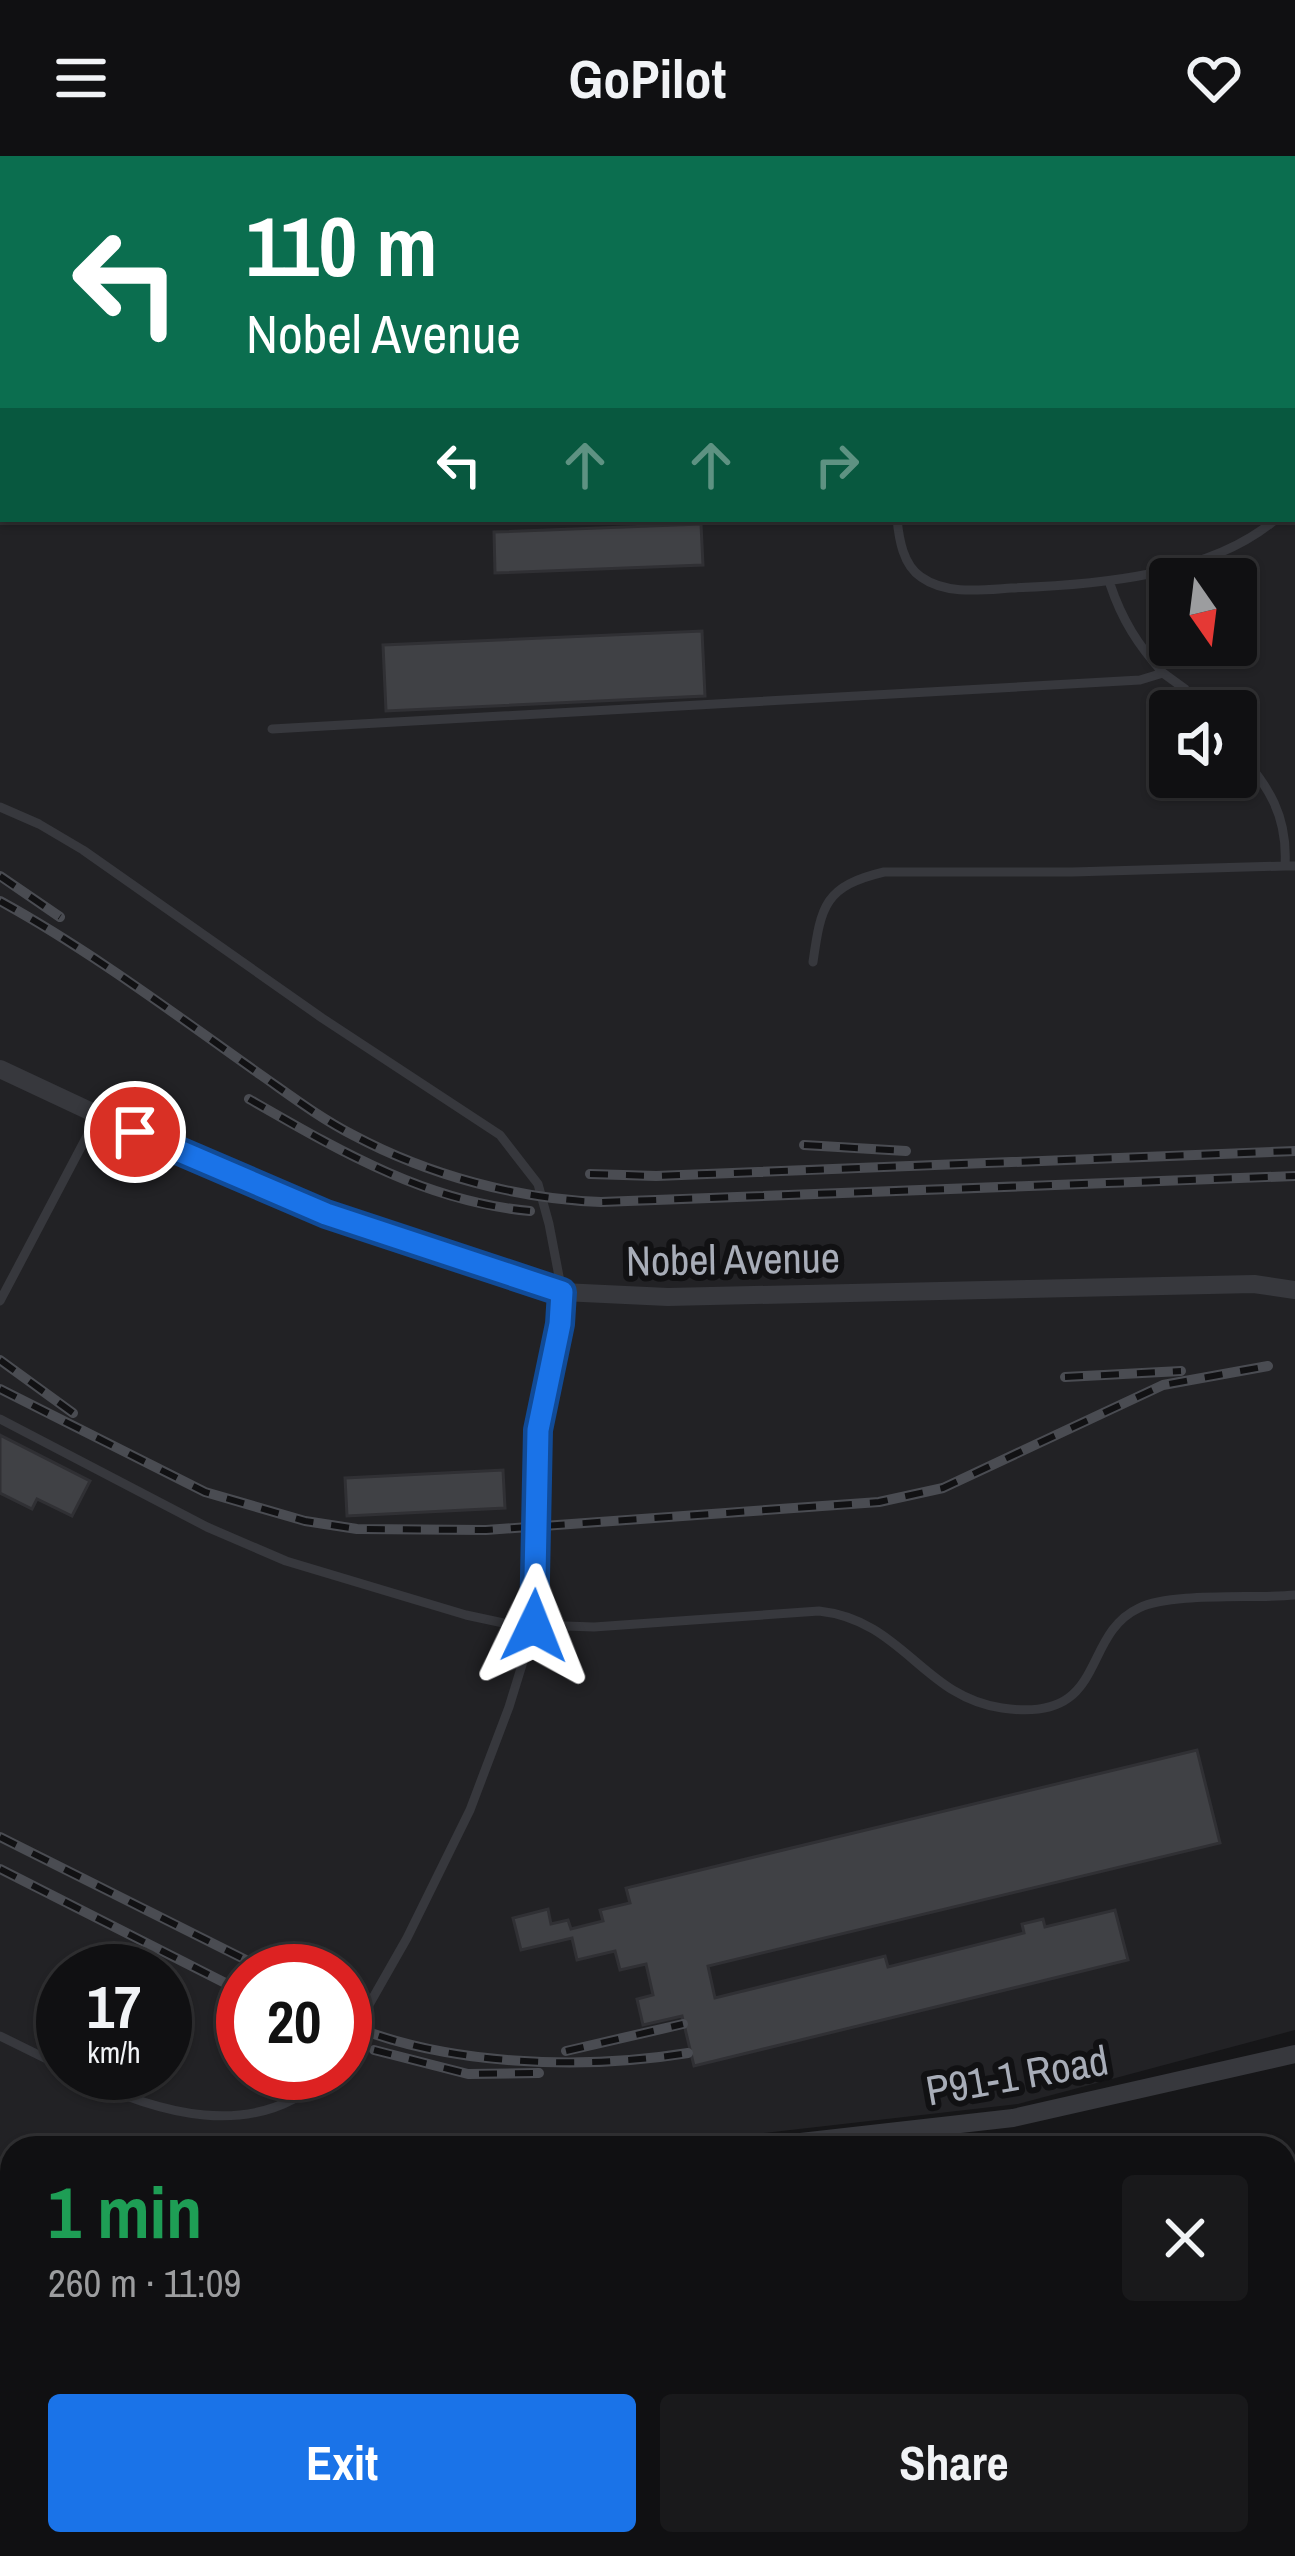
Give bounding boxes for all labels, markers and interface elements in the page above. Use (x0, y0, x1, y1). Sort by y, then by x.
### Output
text: GoPilot (569, 42, 726, 115)
icon: menu (48, 45, 114, 111)
icon: heart (1181, 45, 1247, 111)
text: 110 m (246, 189, 438, 302)
icon: left (48, 204, 204, 360)
text: Nobel Avenue (246, 297, 521, 370)
icon: left (426, 432, 492, 498)
icon: ahead (552, 432, 618, 498)
icon: ahead (678, 432, 744, 498)
icon: right (804, 432, 870, 498)
north arrow (1149, 558, 1257, 666)
map controls (1149, 558, 1257, 798)
button: sound (1149, 690, 1257, 798)
pin (84, 1081, 186, 1183)
icon: arrive (102, 1099, 168, 1165)
street label: Nobel Avenue (626, 1229, 840, 1289)
position arrow (471, 1563, 597, 1689)
speed limit sign: 20 (216, 1944, 372, 2100)
text: 17 (87, 1966, 141, 2047)
street label: P91-1 Road (922, 2031, 1112, 2119)
text: km/h (87, 2032, 141, 2072)
text: 1 min (48, 2163, 202, 2260)
button: close (1122, 2175, 1248, 2301)
text: 260 m · 11:09 (48, 2257, 241, 2309)
button: Exit (48, 2394, 636, 2532)
button: Share (660, 2394, 1248, 2532)

